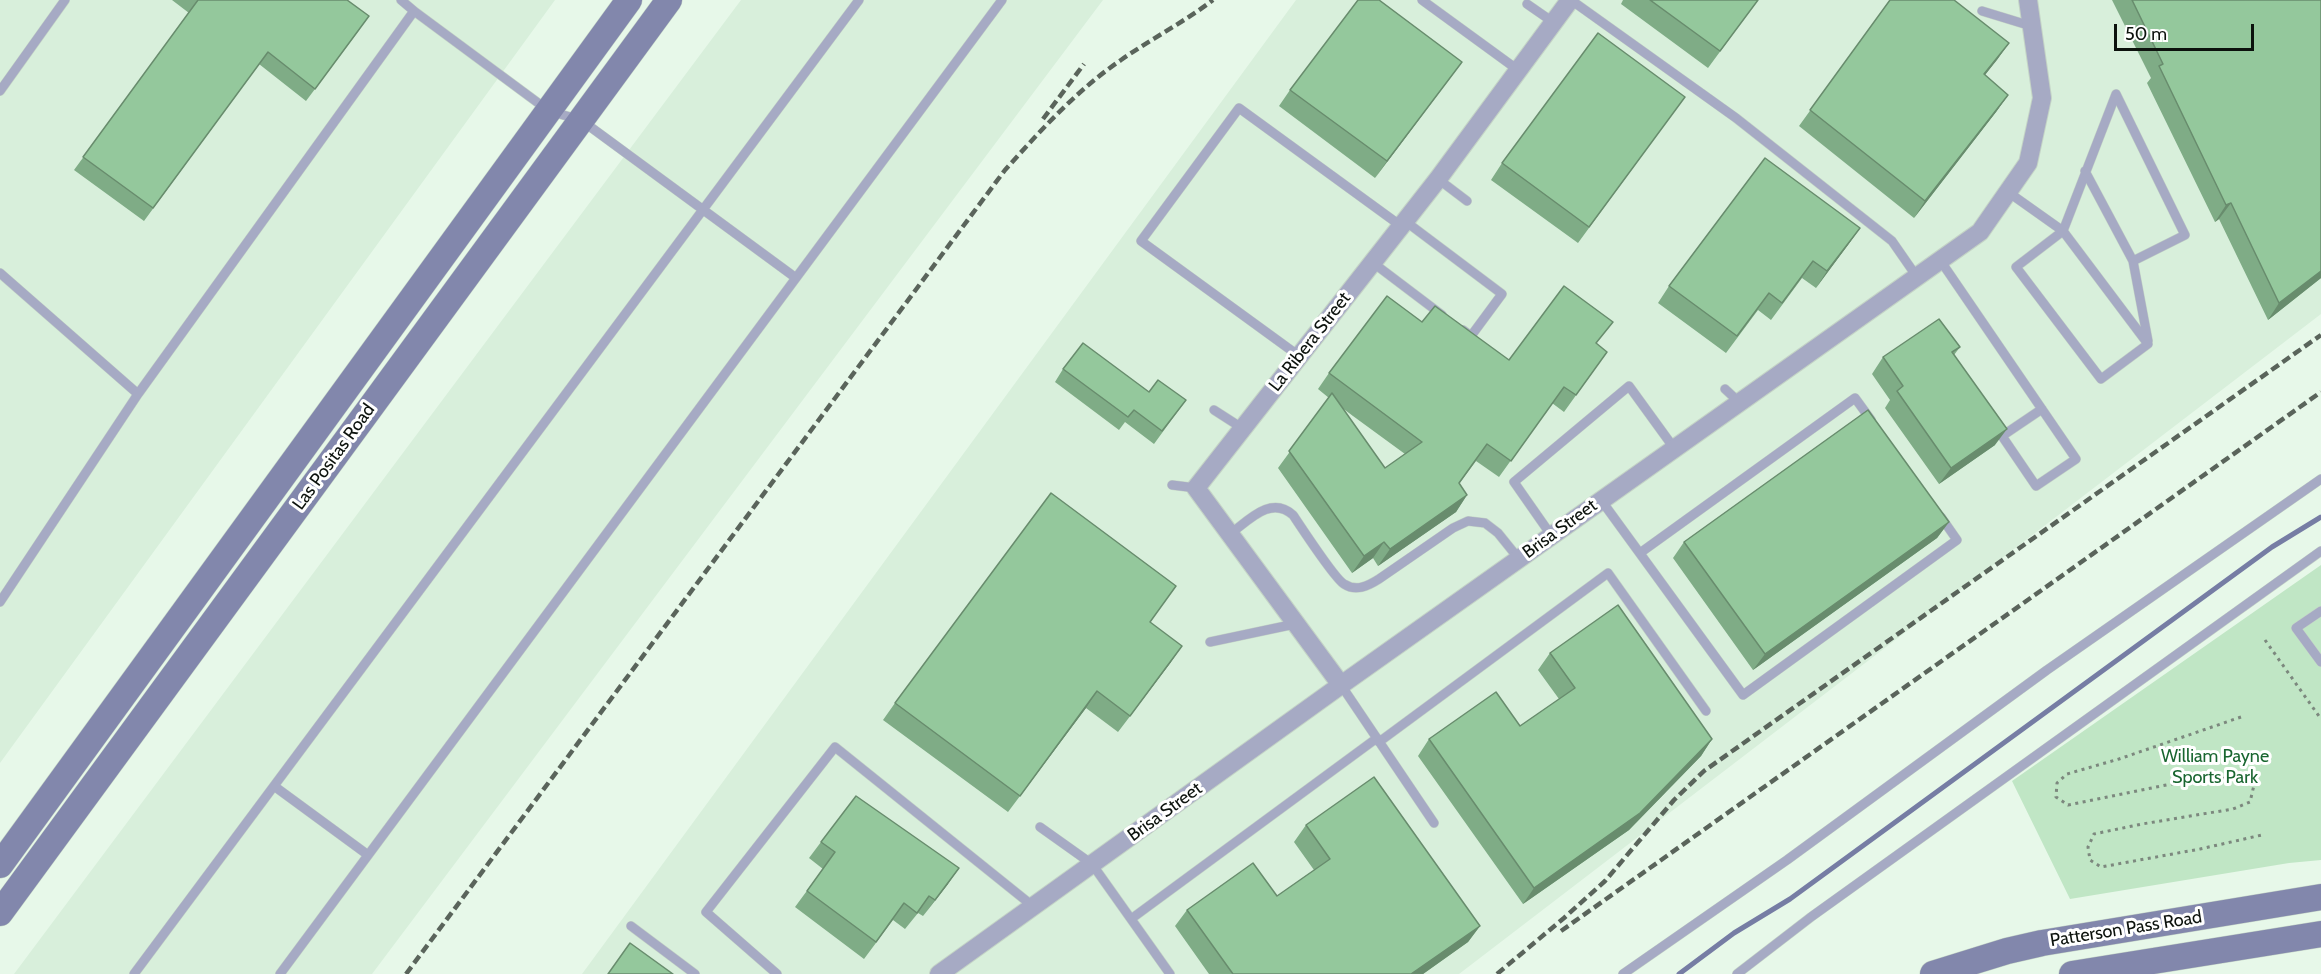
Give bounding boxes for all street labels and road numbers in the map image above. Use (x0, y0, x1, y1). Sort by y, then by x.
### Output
street label: La Ribera Street (1265, 288, 1355, 396)
street label: Las Positas Road (288, 400, 380, 514)
street label: Brisa Street (1519, 495, 1601, 563)
street label: Brisa Street (1124, 778, 1206, 846)
street label: Patterson Pass Road (2048, 906, 2204, 952)

